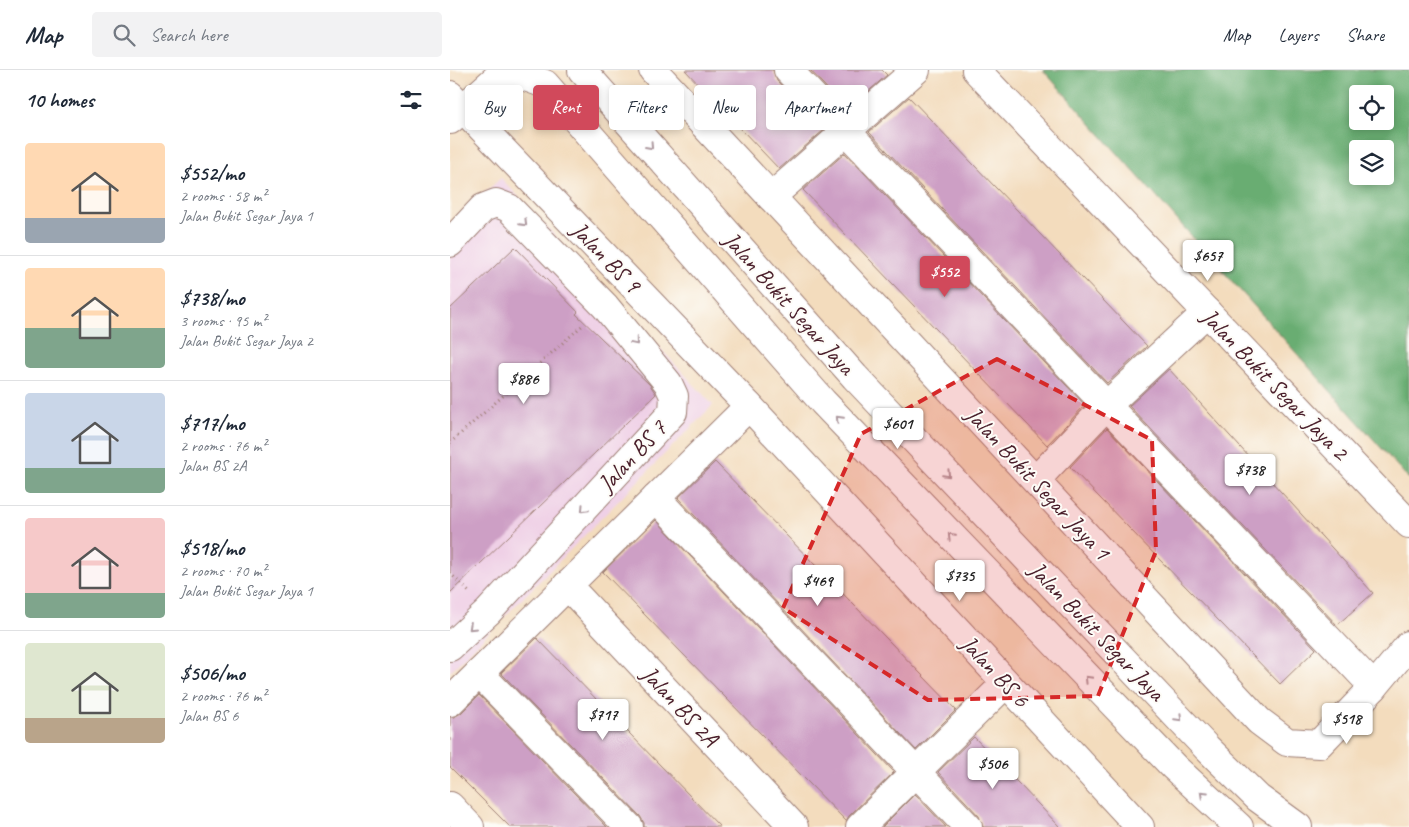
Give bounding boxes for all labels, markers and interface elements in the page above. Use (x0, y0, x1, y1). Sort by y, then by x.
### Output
search box (92, 12, 442, 57)
text: Map (25, 20, 62, 50)
icon: search (110, 21, 138, 49)
text: Search here (150, 23, 228, 47)
text: Map (1223, 24, 1251, 46)
text: Layers (1279, 24, 1318, 46)
text: Share (1346, 24, 1384, 46)
chip: Buy (465, 85, 523, 130)
chip: Rent (533, 85, 599, 130)
chip: Filters (609, 85, 684, 130)
chip: New (694, 85, 756, 130)
chip: Apartment (766, 85, 868, 130)
map controls (1349, 85, 1394, 185)
button: locate (1349, 85, 1394, 130)
icon: filters (397, 86, 425, 114)
text: 10 homes (25, 87, 94, 113)
one-way arrow (644, 140, 653, 149)
button: layers (1349, 140, 1394, 185)
text: $552/mo (180, 160, 244, 186)
icon: home (65, 163, 125, 223)
text: 2 rooms · 58 m² (180, 186, 266, 206)
text: Jalan Bukit Segar Jaya 1 (180, 206, 313, 226)
street label: Jalan BS 9 (564, 214, 649, 301)
one-way arrow (518, 218, 527, 227)
street label: Jalan Bukit Segar Jaya (716, 224, 862, 382)
pin: $657 (1178, 240, 1238, 282)
text: $657 (1194, 246, 1222, 266)
pin: $552 (915, 256, 975, 298)
text: $552 (931, 262, 959, 282)
text: $738/mo (180, 285, 245, 311)
icon: home (65, 288, 125, 348)
street label: Jalan Bukit Segar Jaya 2 (1194, 301, 1357, 468)
text: 3 rooms · 95 m² (180, 311, 266, 331)
text: Jalan Bukit Segar Jaya 2 (180, 331, 313, 351)
one-way arrow (629, 336, 637, 345)
pin: $886 (494, 362, 554, 405)
text: $886 (509, 369, 539, 389)
street label: Jalan Bukit Segar Jaya 1 (958, 399, 1118, 567)
pin: $601 (868, 408, 928, 450)
text: $717/mo (180, 410, 245, 436)
icon: home (65, 413, 125, 473)
street label: Jalan BS 7 (590, 413, 674, 499)
text: $601 (883, 414, 913, 434)
one-way arrow (836, 416, 845, 425)
text: 2 rooms · 76 m² (180, 436, 266, 456)
pin: $738 (1220, 454, 1280, 496)
text: Jalan BS 2A (180, 456, 247, 476)
text: $738 (1236, 460, 1264, 480)
one-way arrow (941, 468, 950, 477)
one-way arrow (580, 503, 589, 512)
one-way arrow (948, 533, 957, 542)
text: $518/mo (180, 535, 244, 561)
icon: home (65, 538, 125, 598)
street label: Jalan Bukit Segar Jaya (1022, 554, 1172, 708)
pin: $735 (930, 560, 990, 602)
text: 2 rooms · 70 m² (180, 561, 266, 581)
pin: $469 (788, 564, 848, 607)
text: $735 (946, 566, 974, 586)
text: $469 (804, 571, 832, 591)
text: Jalan Bukit Segar Jaya 1 (180, 581, 313, 601)
one-way arrow (469, 621, 478, 630)
street label: Jalan BS 6 (953, 628, 1037, 714)
street label: Jalan BS 2A (634, 659, 726, 753)
text: $506/mo (180, 660, 245, 686)
icon: home (65, 663, 125, 723)
one-way arrow (1085, 675, 1094, 684)
text: 2 rooms · 76 m² (180, 686, 266, 706)
pin: $717 (573, 698, 633, 741)
pin: $518 (1317, 702, 1377, 745)
text: $717 (589, 705, 617, 725)
text: Jalan BS 6 (180, 706, 238, 726)
text: $518 (1333, 709, 1361, 729)
one-way arrow (1173, 713, 1182, 722)
pin: $506 (963, 748, 1023, 790)
text: $506 (979, 754, 1007, 774)
one-way arrow (1199, 791, 1208, 800)

